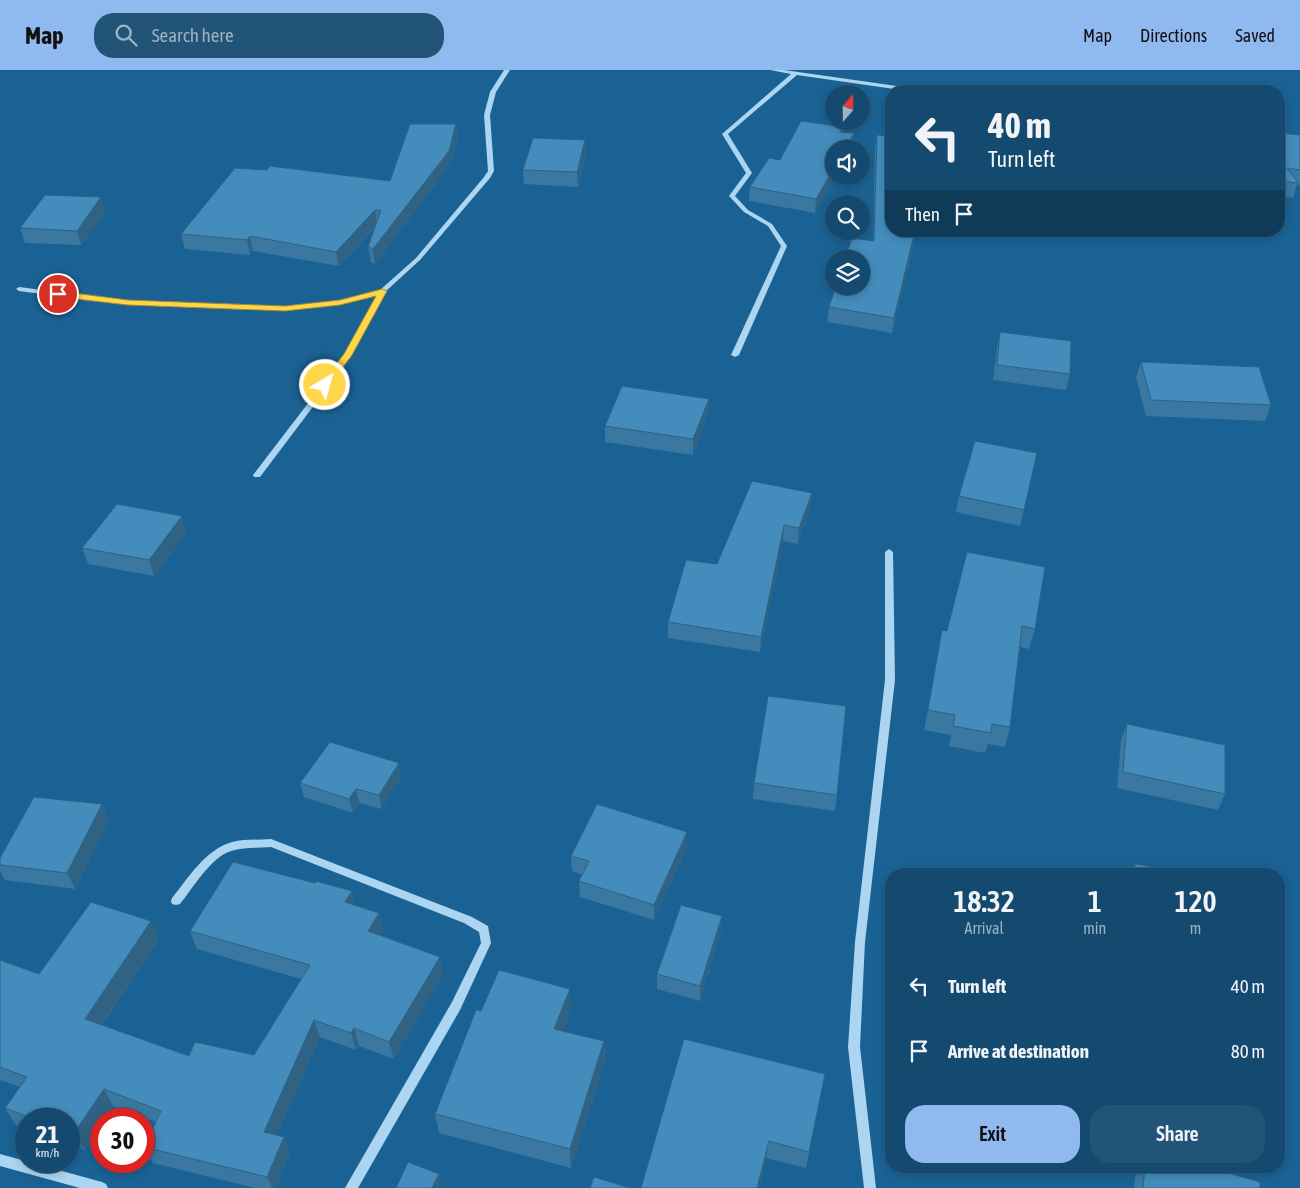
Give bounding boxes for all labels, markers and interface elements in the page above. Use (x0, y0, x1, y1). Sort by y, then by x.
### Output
search box (94, 13, 444, 58)
icon: search (112, 21, 140, 49)
text: Map (25, 22, 64, 49)
text: Search here (152, 24, 234, 46)
text: Map (1083, 25, 1112, 46)
text: Directions (1140, 25, 1207, 46)
text: Saved (1235, 25, 1275, 46)
north arrow (825, 85, 870, 130)
map controls (825, 85, 870, 295)
icon: left (905, 105, 970, 170)
text: 40 m (988, 105, 1051, 145)
button: sound (825, 140, 870, 185)
text: Turn left (988, 146, 1055, 172)
button: search (825, 195, 870, 240)
icon: arrive (950, 200, 978, 228)
text: Then (905, 203, 940, 225)
button: layers (825, 250, 870, 295)
pin (37, 273, 79, 315)
icon: arrive (44, 280, 72, 308)
position arrow (298, 358, 350, 410)
text: 18:32 (953, 884, 1015, 918)
text: 1 (1088, 884, 1102, 918)
text: 120 (1174, 884, 1217, 918)
text: Arrival (965, 919, 1004, 937)
text: min (1083, 919, 1106, 937)
text: m (1190, 919, 1201, 937)
icon: left (905, 972, 933, 1000)
text: Turn left (948, 975, 1006, 997)
text: 40 m (1231, 975, 1265, 997)
icon: arrive (905, 1037, 933, 1065)
text: Arrive at destination (948, 1040, 1089, 1062)
text: 80 m (1231, 1040, 1265, 1062)
button: Exit (905, 1105, 1080, 1163)
button: Share (1090, 1105, 1265, 1163)
speed limit sign: 30 (90, 1108, 155, 1173)
text: 21 (36, 1120, 59, 1148)
text: km/h (36, 1146, 59, 1160)

